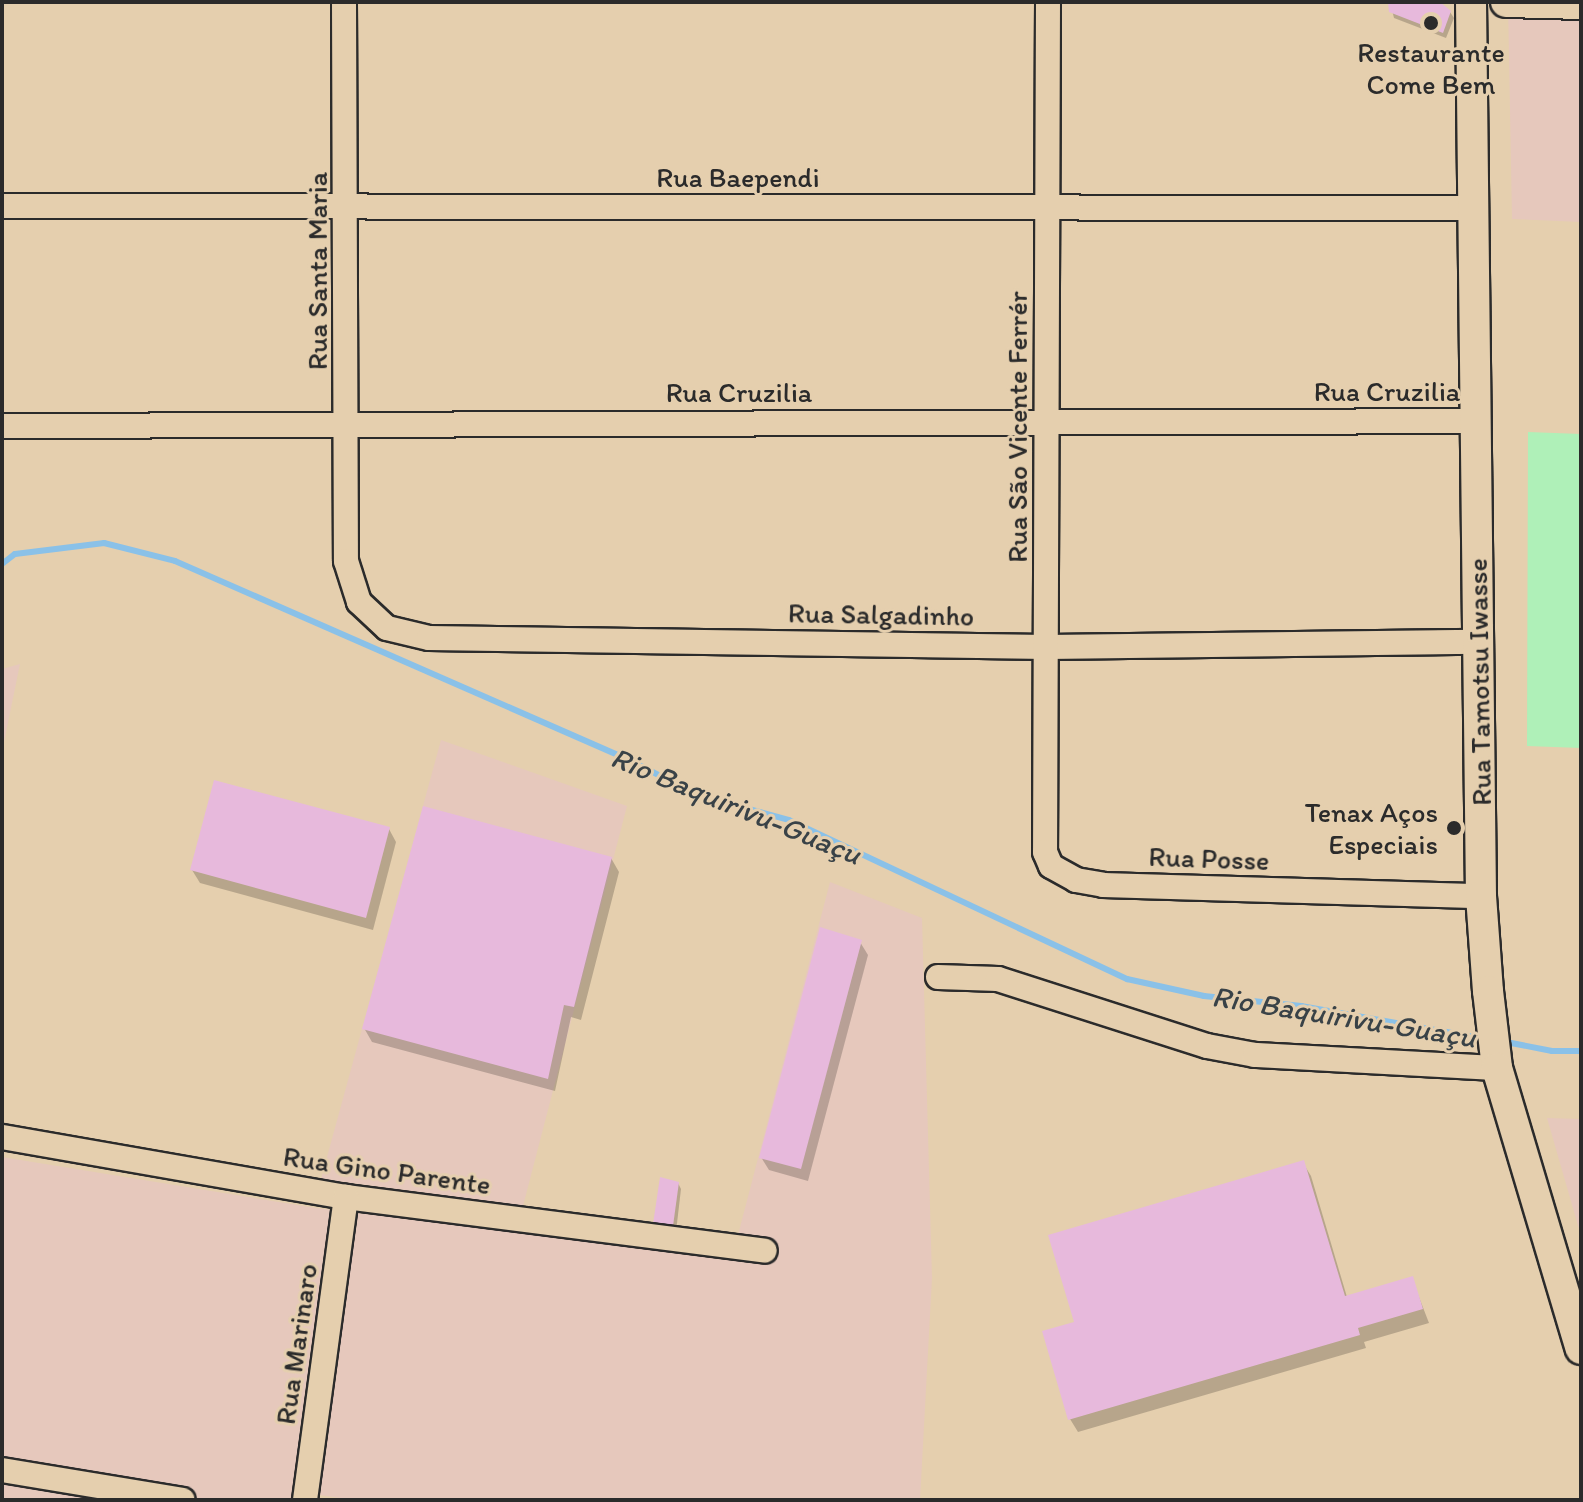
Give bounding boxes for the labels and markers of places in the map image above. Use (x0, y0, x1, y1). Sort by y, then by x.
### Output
marker: Restaurante Come Bem (1422, 14, 1440, 32)
place label: Restaurante Come Bem (1357, 35, 1505, 101)
place label: Tenax Aços Especiais (1305, 795, 1438, 861)
marker: Tenax Aços Especiais (1445, 819, 1463, 837)

